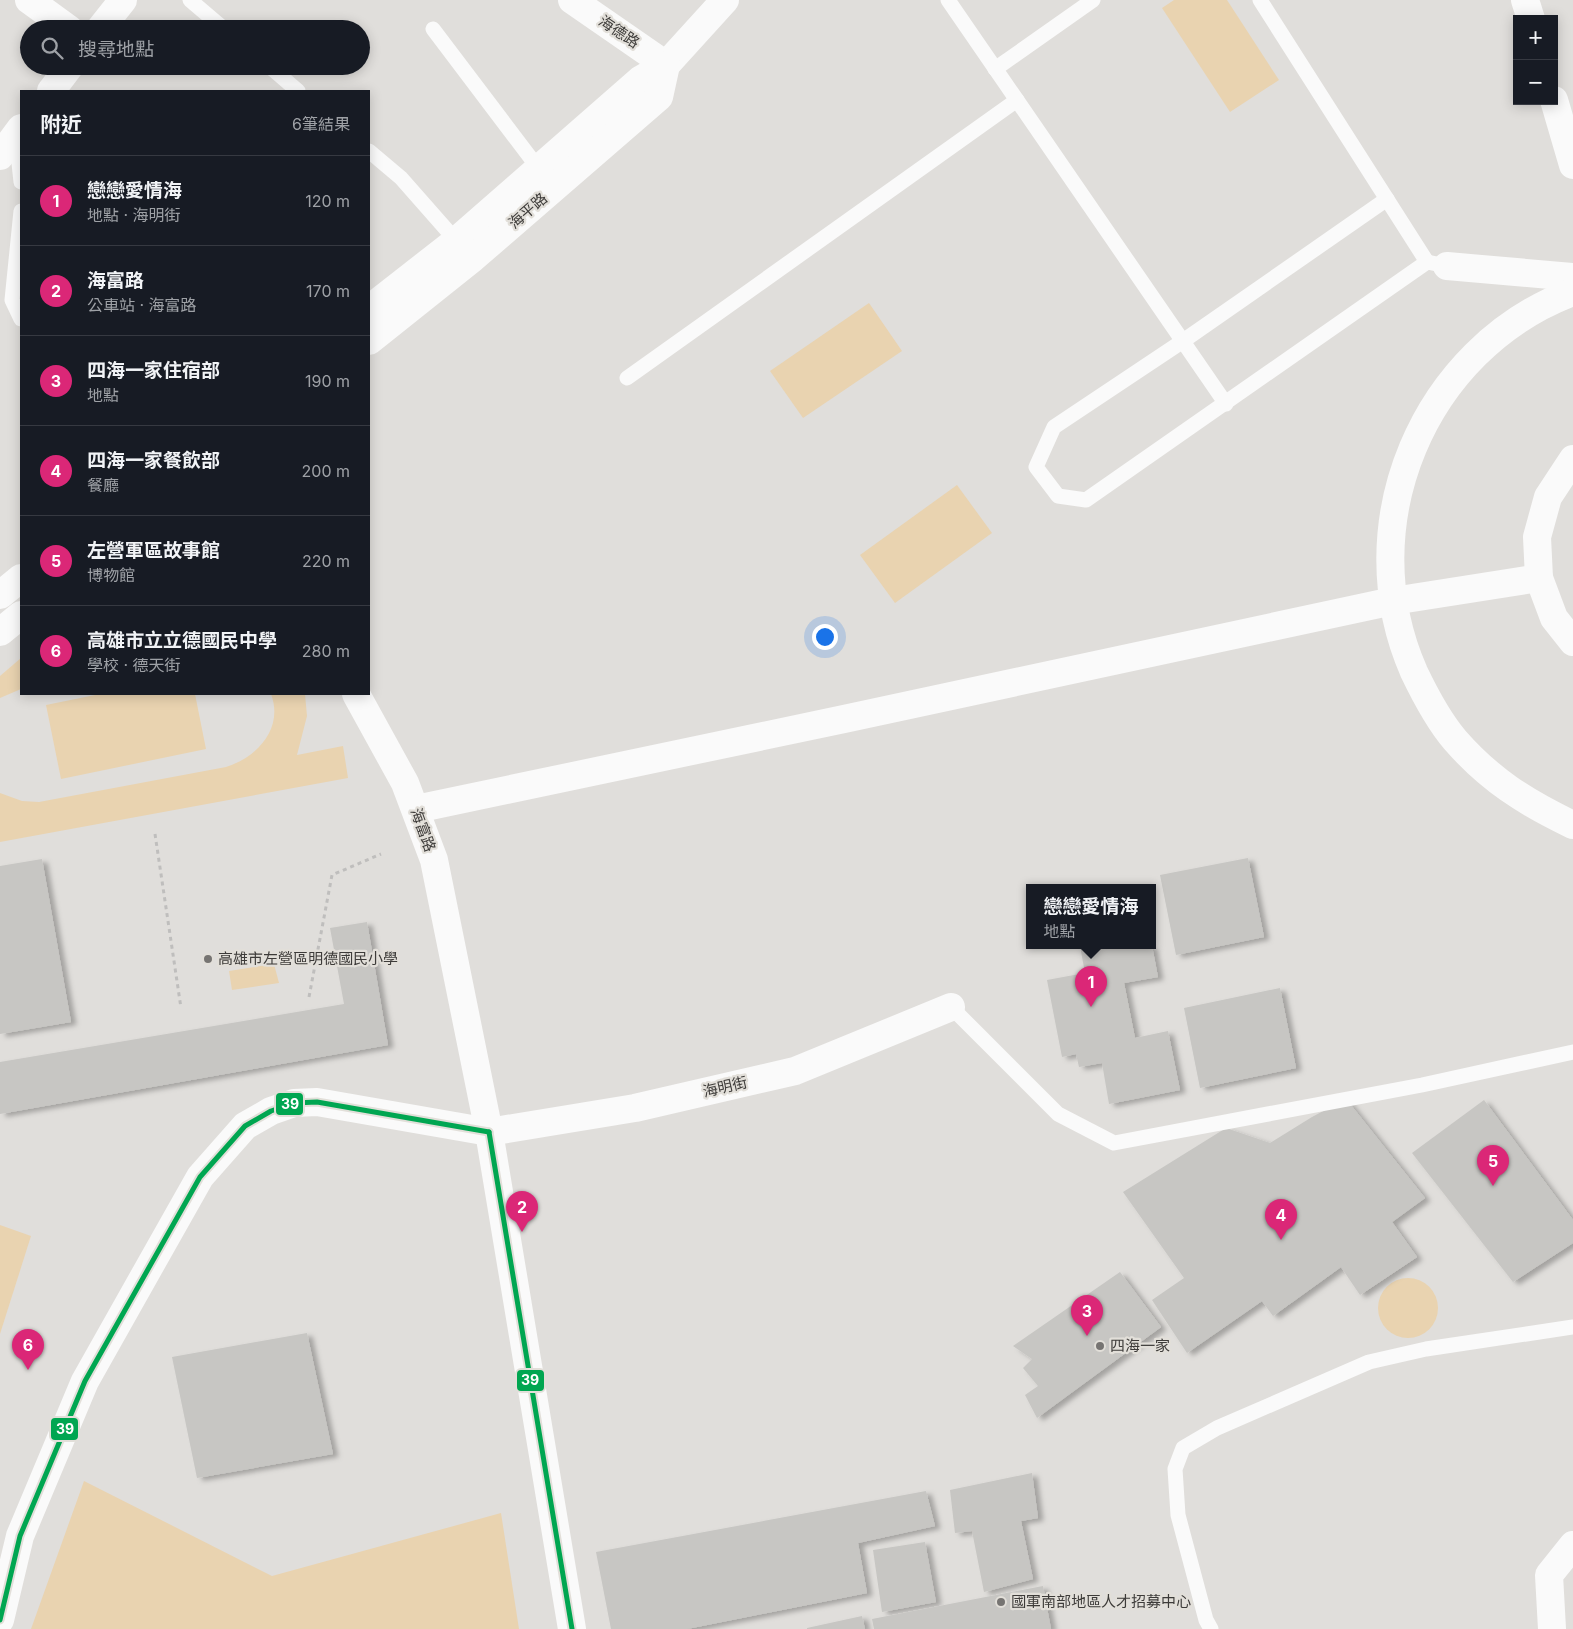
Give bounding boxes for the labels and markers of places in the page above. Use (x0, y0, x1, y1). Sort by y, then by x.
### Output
place label: 高雄市左營區明德國民小學 (218, 949, 398, 968)
marker: 高雄市左營區明德國民小學 (202, 953, 214, 965)
pin: 1 (1075, 966, 1107, 1007)
pin: 5 (1477, 1145, 1509, 1186)
pin: 2 (506, 1191, 538, 1232)
pin: 4 (1265, 1199, 1297, 1240)
pin: 3 (1071, 1295, 1103, 1336)
pin: 6 (12, 1329, 44, 1370)
place label: 四海一家 (1110, 1336, 1170, 1355)
marker: 四海一家 (1094, 1340, 1106, 1352)
place label: 國軍南部地區人才招募中心 (1011, 1592, 1191, 1611)
marker: 國軍南部地區人才招募中心 (995, 1596, 1007, 1608)

